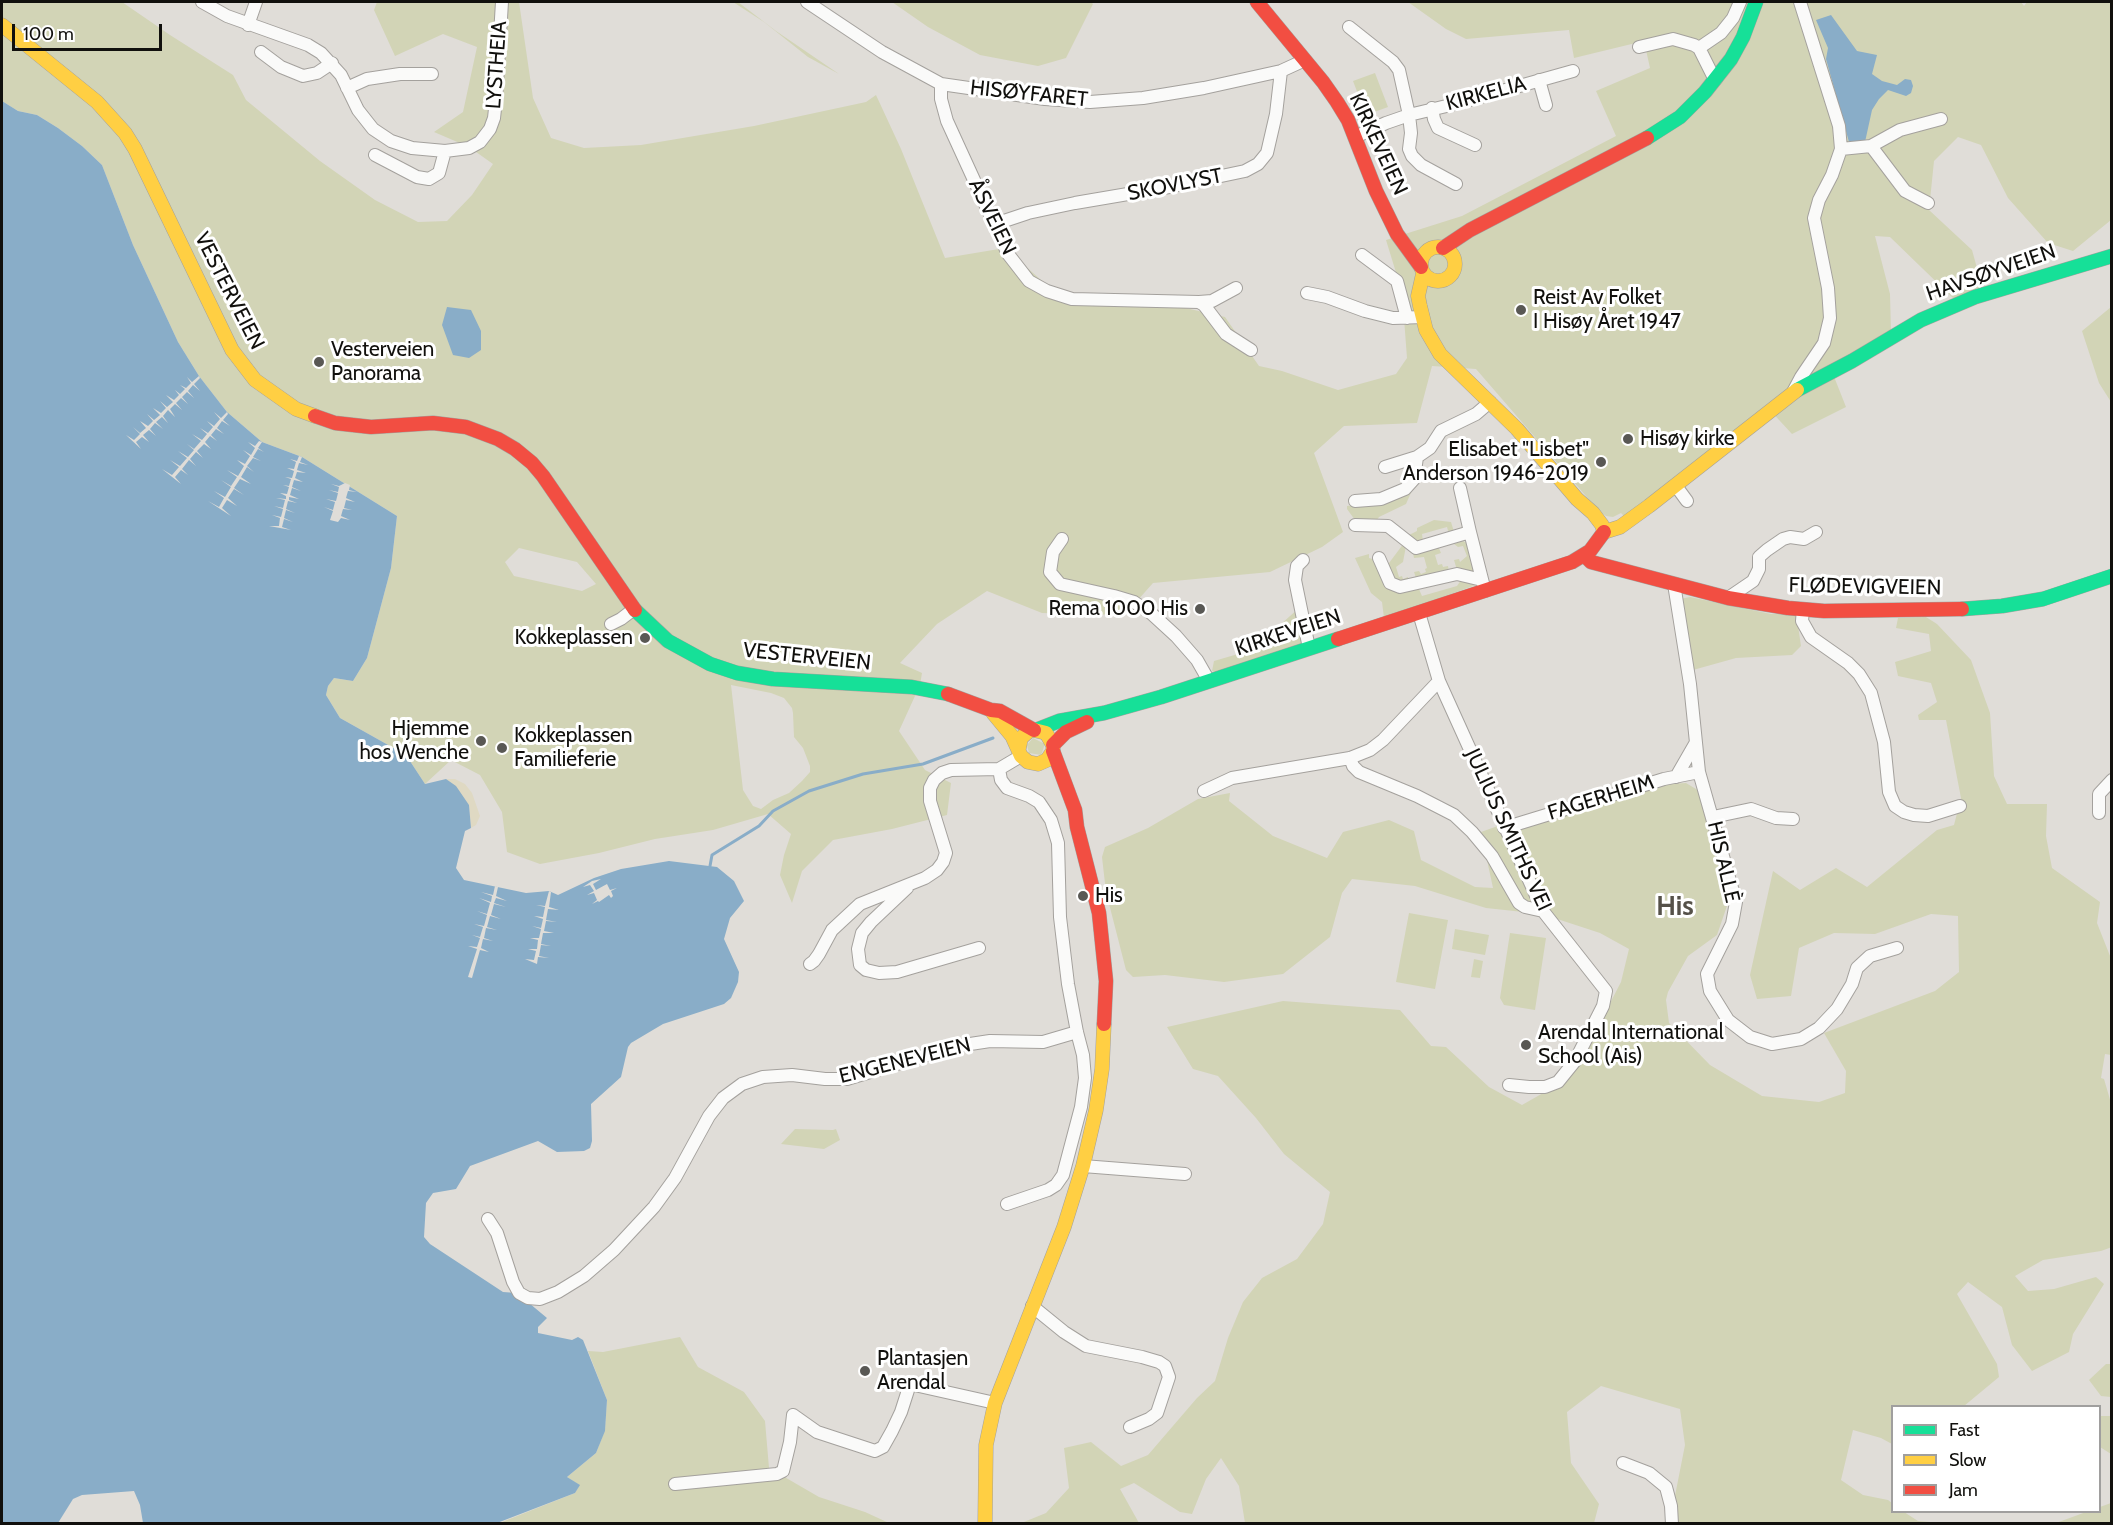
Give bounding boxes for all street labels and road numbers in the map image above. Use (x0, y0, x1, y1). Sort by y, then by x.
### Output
street label: LYSTHEIA (481, 20, 513, 110)
street label: KIRKELIA (1443, 71, 1529, 117)
street label: HISØYFARET (969, 75, 1089, 113)
street label: KIRKEVEIEN (1343, 89, 1413, 199)
street label: SKOVLYST (1125, 163, 1225, 207)
street label: ÅSVEIEN (963, 175, 1021, 259)
street label: VESTERVEIEN (189, 228, 269, 354)
street label: HAVSØYVEIEN (1923, 239, 2059, 307)
street label: FLØDEVIGVEIEN (1789, 573, 1941, 601)
street label: KIRKEVEIEN (1232, 604, 1344, 662)
street label: VESTERVEIEN (742, 638, 872, 676)
street label: JULIUS SMITHS VEI (1459, 745, 1557, 915)
street label: FAGERHEIM (1545, 770, 1657, 826)
street label: HIS ALLÈ (1701, 819, 1745, 905)
street label: ENGENEVEIEN (837, 1032, 973, 1090)

